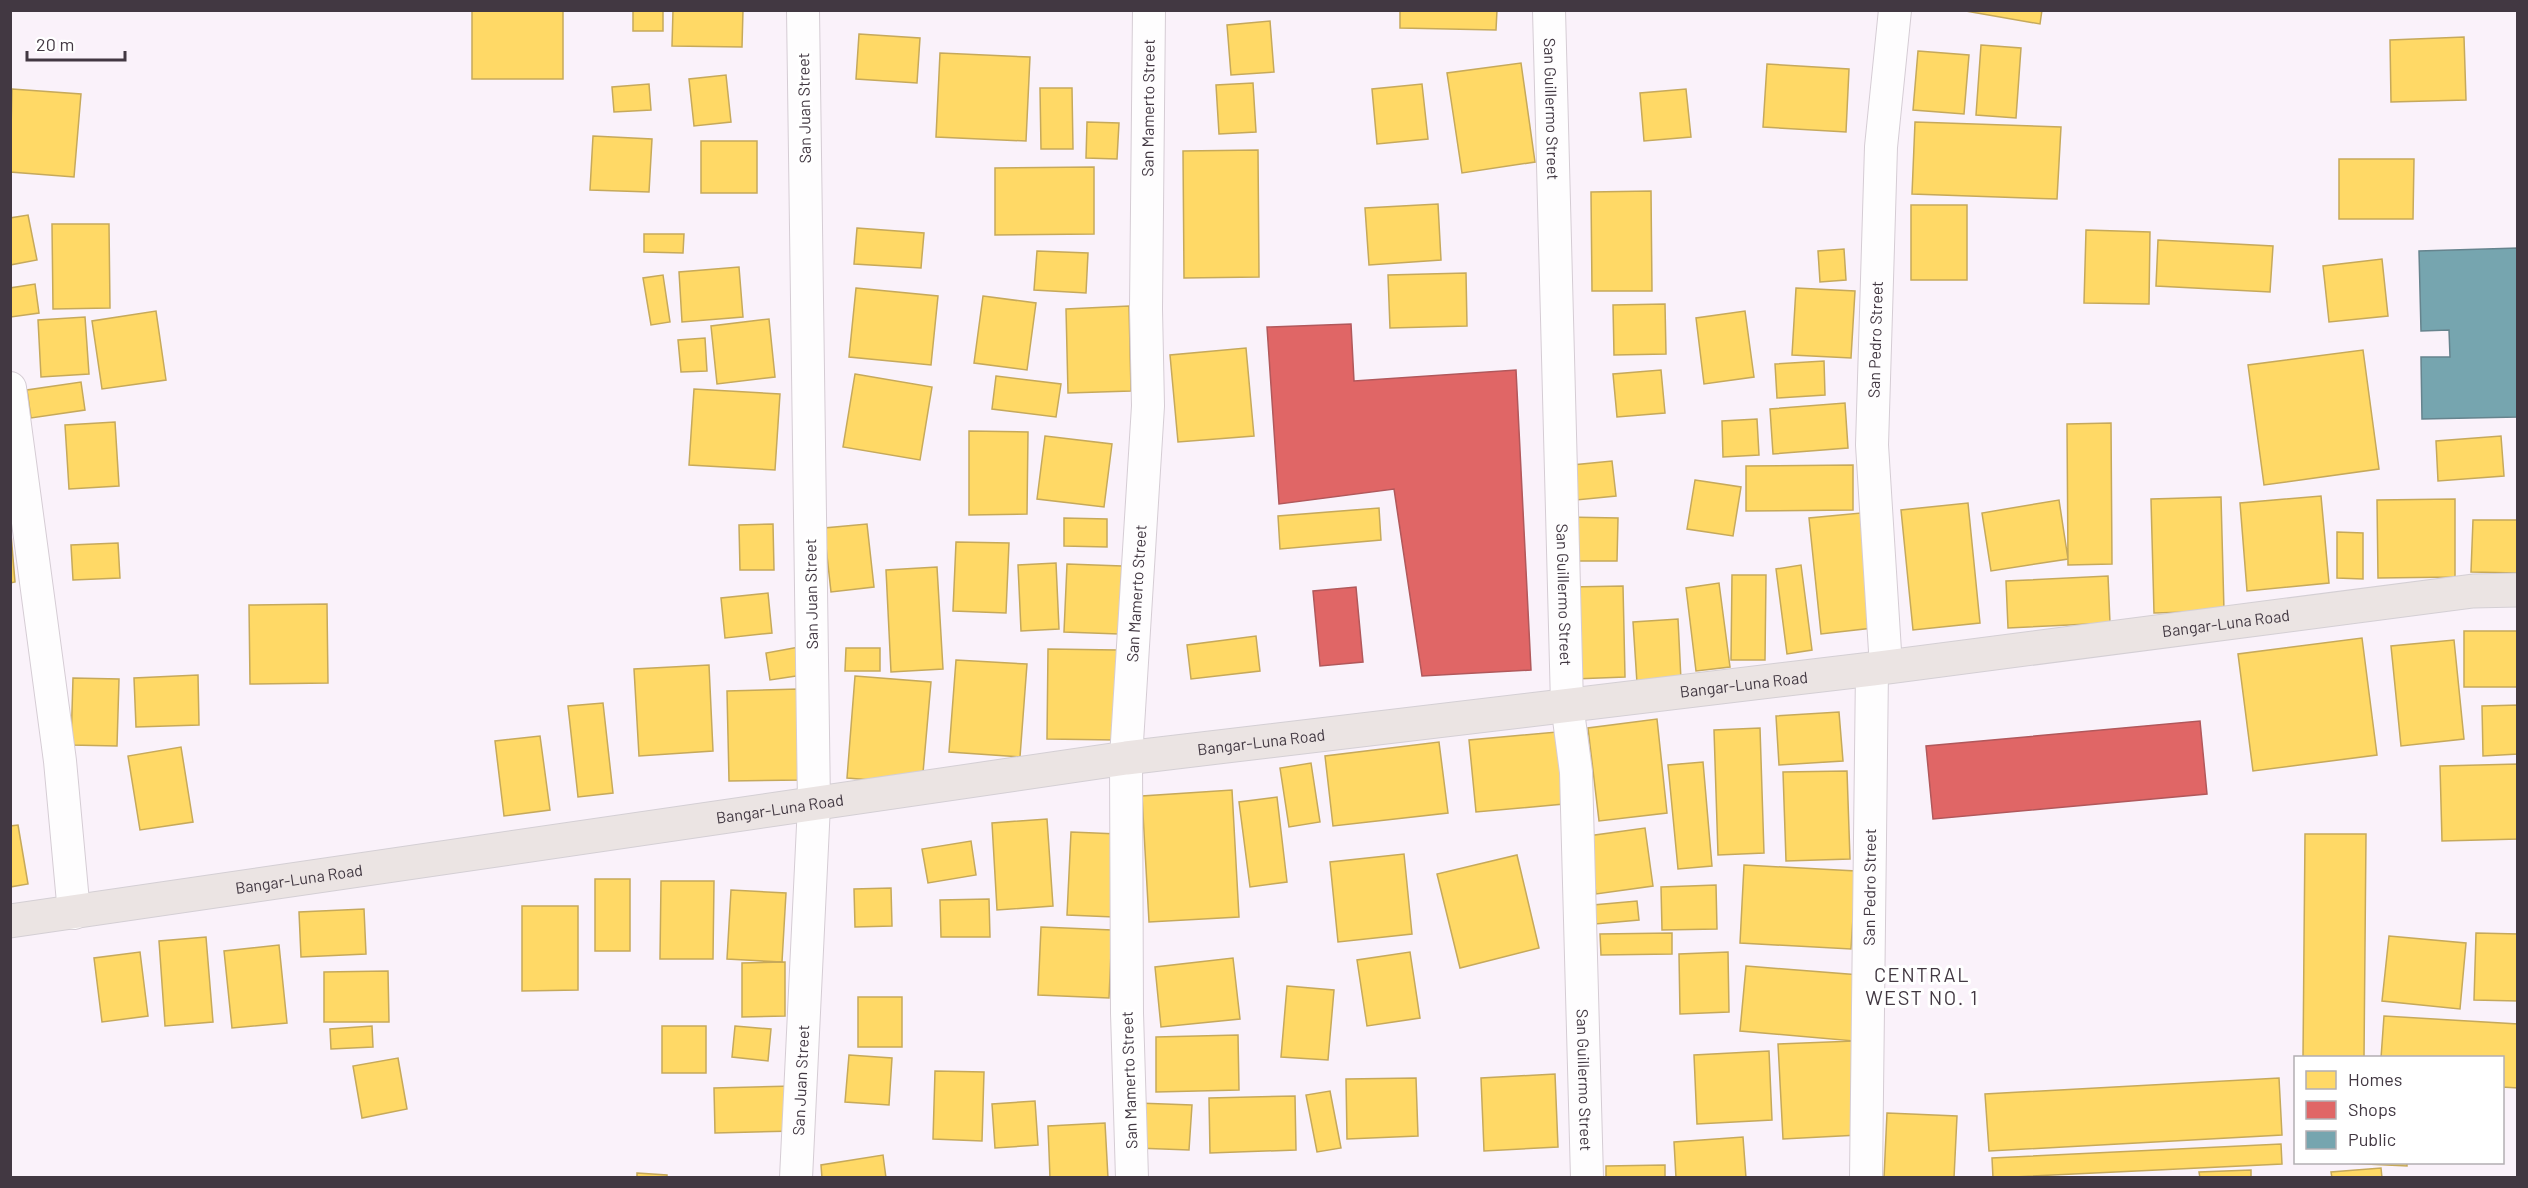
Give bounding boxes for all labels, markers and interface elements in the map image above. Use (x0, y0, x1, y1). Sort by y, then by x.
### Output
scale bar (27, 24, 124, 62)
text: 20 m (36, 33, 74, 55)
street label: San Guillermo Street (1541, 38, 1563, 180)
street label: San Mamerto Street (1137, 39, 1158, 177)
street label: San Juan Street (793, 52, 814, 164)
street label: San Pedro Street (1863, 281, 1886, 398)
street label: San Guillermo Street (1553, 523, 1576, 666)
street label: San Mamerto Street (1122, 524, 1150, 663)
street label: San Juan Street (800, 538, 821, 650)
street label: Bangar-Luna Road (2161, 605, 2291, 640)
street label: Bangar-Luna Road (1679, 667, 1809, 701)
street label: Bangar-Luna Road (1196, 724, 1326, 758)
street label: Bangar-Luna Road (715, 789, 845, 827)
street label: San Pedro Street (1859, 828, 1879, 946)
street label: Bangar-Luna Road (234, 860, 364, 897)
district label: CENTRAL WEST NO. 1 (1865, 962, 1979, 1009)
street label: San Guillermo Street (1573, 1009, 1596, 1151)
street label: San Mamerto Street (1117, 1011, 1140, 1149)
street label: San Juan Street (788, 1024, 812, 1136)
legend (2294, 1056, 2504, 1164)
text: Homes (2348, 1068, 2402, 1090)
text: Shops (2348, 1098, 2397, 1120)
text: Public (2348, 1128, 2396, 1150)

